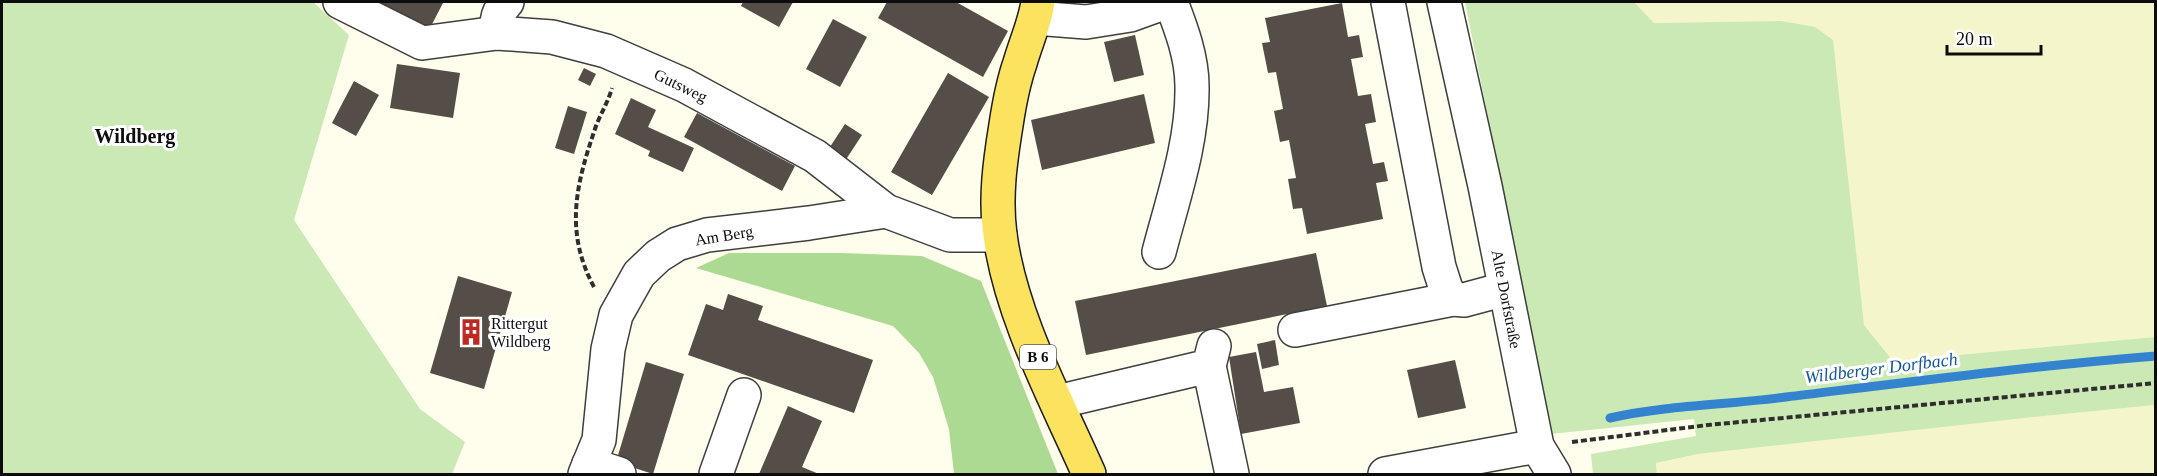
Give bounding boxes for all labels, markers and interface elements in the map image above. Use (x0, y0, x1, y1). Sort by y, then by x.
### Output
scale bar (1947, 18, 2042, 56)
text: 20 m (1956, 29, 1993, 49)
street label: Gutsweg (651, 65, 710, 106)
district label: Wildberg (95, 125, 175, 148)
street label: Am Berg (694, 222, 755, 249)
street label: Alte Dorfstraße (1489, 248, 1524, 350)
place label: Rittergut Wildberg (491, 315, 551, 351)
building icon: Rittergut Wildberg (456, 317, 486, 347)
road number: B 6 (1020, 345, 1056, 369)
water label: Wildberger Dorfbach (1803, 349, 1959, 387)

